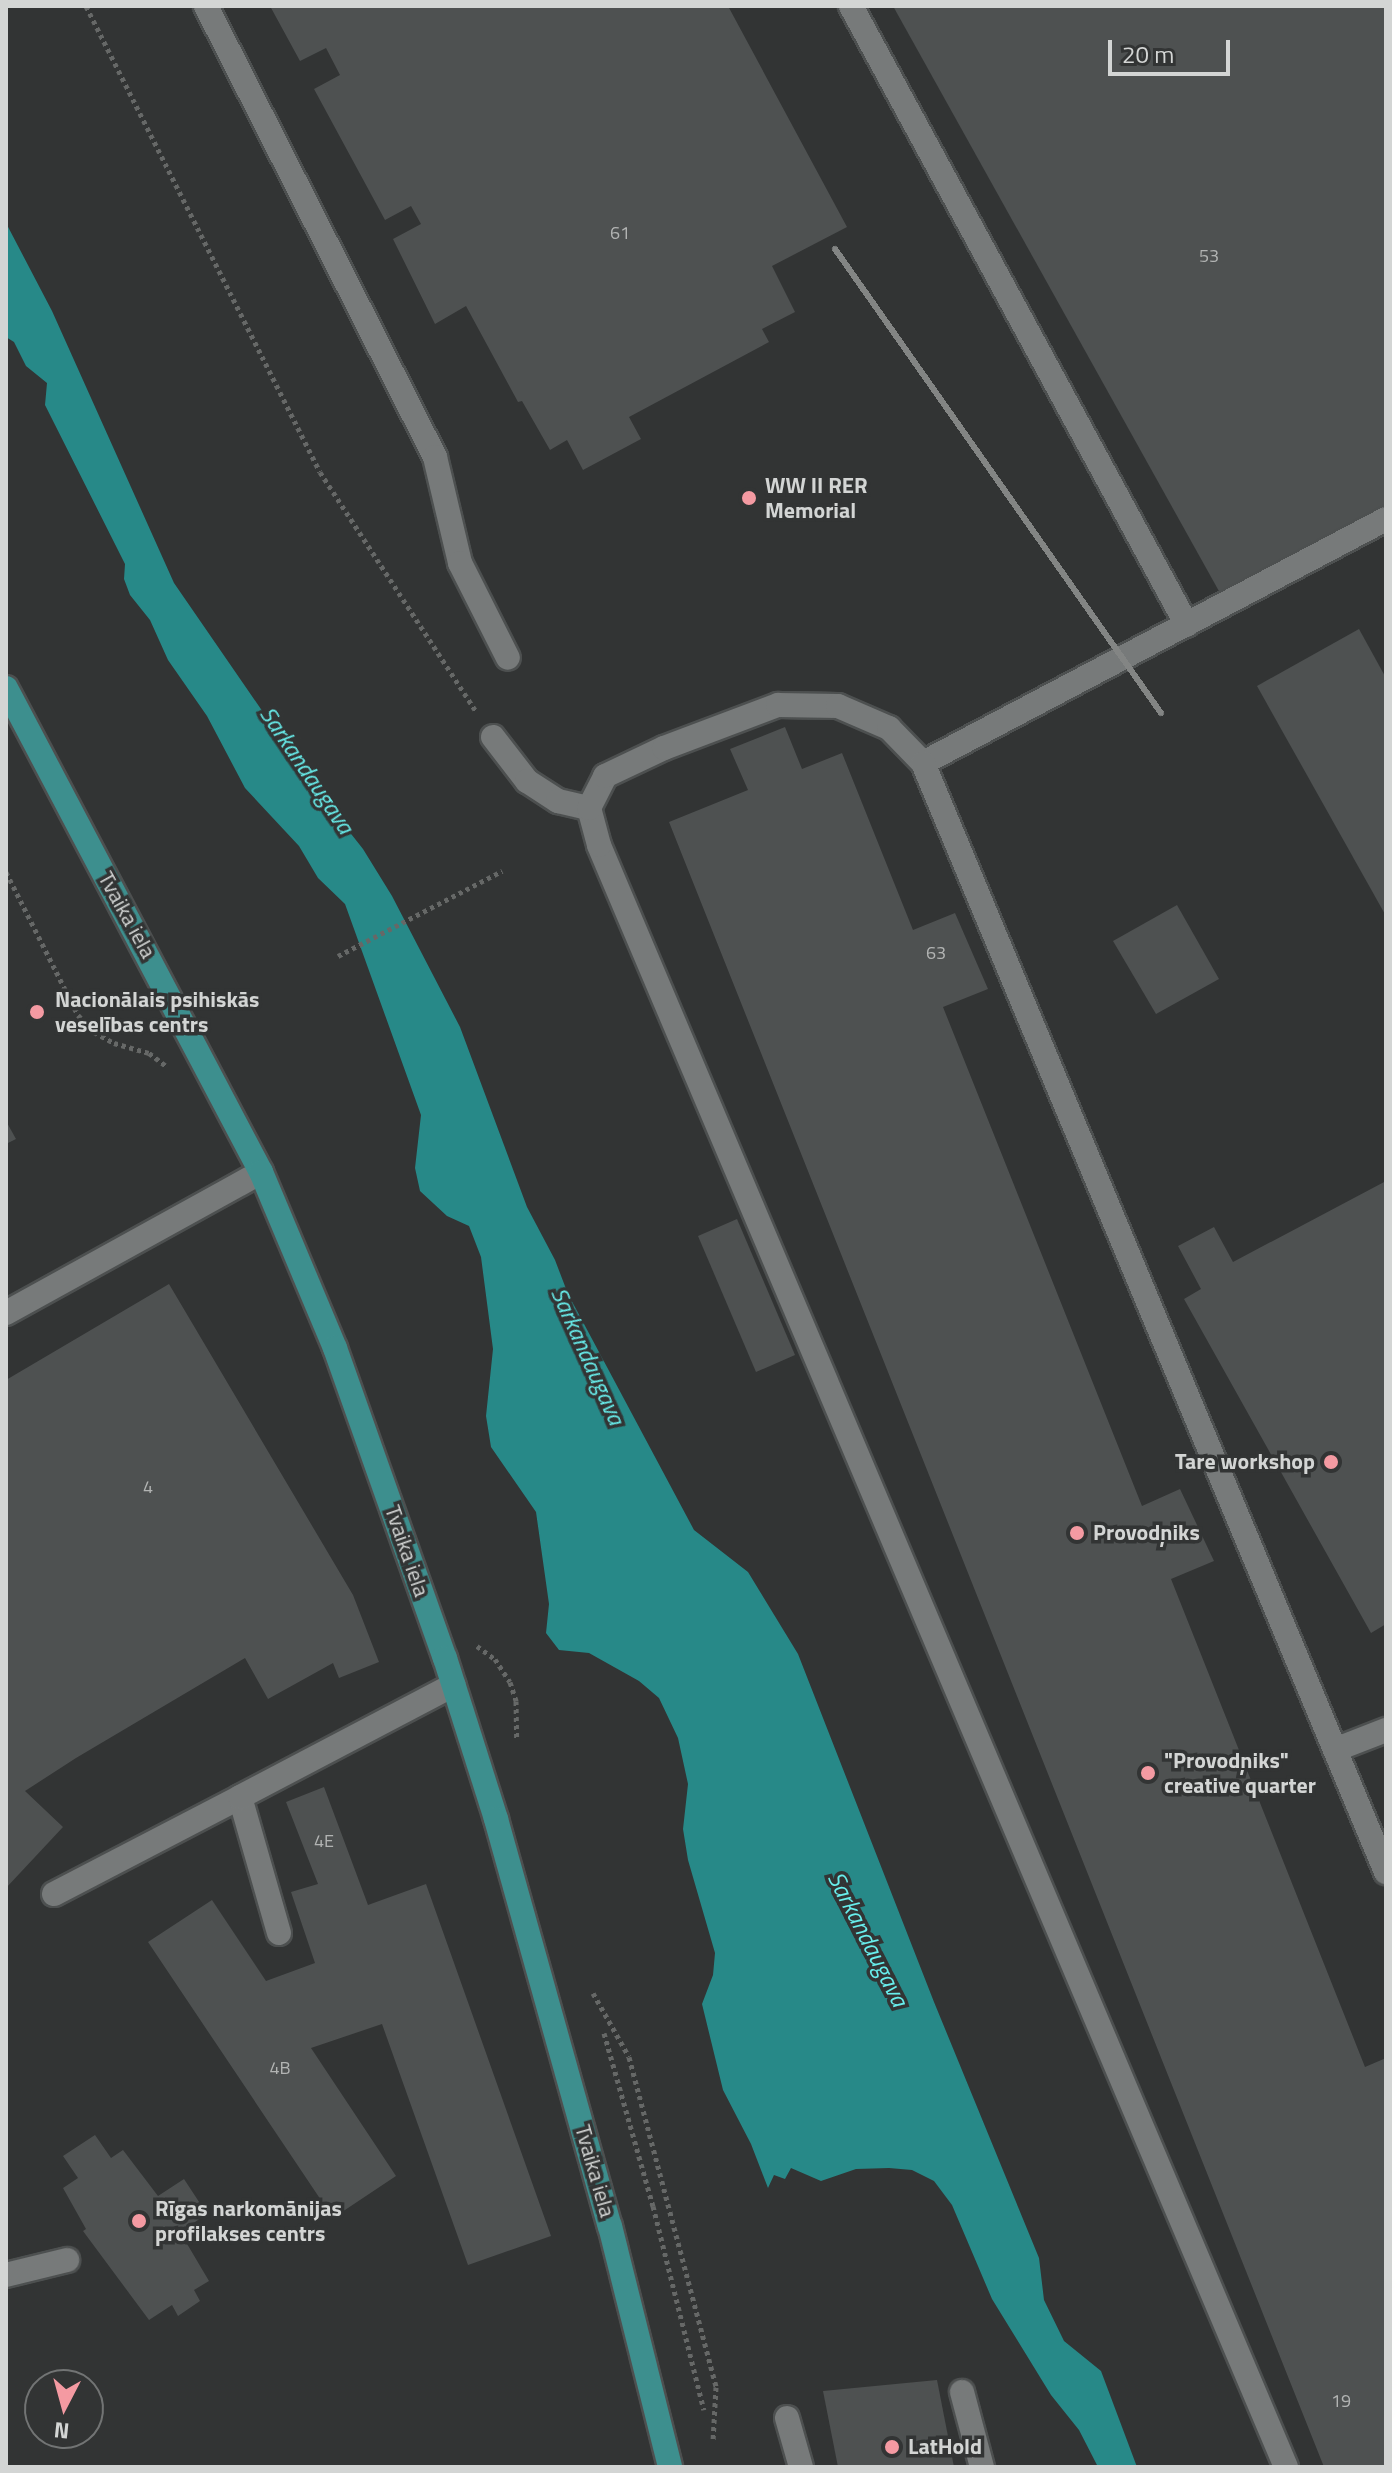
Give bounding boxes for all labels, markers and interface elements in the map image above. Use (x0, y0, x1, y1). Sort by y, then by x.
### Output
scale bar (1112, 24, 1234, 74)
text: 20 m (1122, 36, 1174, 72)
house number: 61 (610, 222, 630, 244)
house number: 53 (1199, 245, 1219, 267)
place label: WW II RER Memorial (765, 472, 868, 524)
marker: WW II RER Memorial (740, 489, 758, 507)
water label: Sarkandaugava (254, 701, 360, 839)
street label: Tvaika iela (92, 867, 162, 963)
house number: 63 (926, 942, 946, 964)
place label: Nacionālais psihiskās veselības centrs (55, 986, 259, 1038)
marker: Nacionālais psihiskās veselības centrs (26, 1001, 48, 1023)
water label: Sarkandaugava (545, 1283, 631, 1429)
place label: Tare workshop (1175, 1449, 1315, 1475)
marker: Tare workshop (1322, 1453, 1340, 1471)
house number: 4 (143, 1476, 153, 1498)
street label: Tvaika iela (379, 1502, 435, 1600)
place label: Provodņiks (1093, 1520, 1200, 1546)
marker: Provodņiks (1068, 1524, 1086, 1542)
place label: "Provodņiks" creative quarter (1164, 1747, 1316, 1798)
marker: "Provodņiks" creative quarter (1139, 1764, 1157, 1782)
house number: 4E (314, 1830, 334, 1852)
water label: Sarkandaugava (822, 1867, 914, 2011)
house number: 4B (269, 2057, 291, 2079)
street label: Tvaika iela (569, 2122, 621, 2220)
place label: Rīgas narkomānijas profilakses centrs (155, 2195, 342, 2246)
marker: Rīgas narkomānijas profilakses centrs (130, 2212, 148, 2230)
north arrow (24, 2369, 104, 2449)
house number: 19 (1331, 2390, 1351, 2412)
text: N (52, 2413, 71, 2449)
place label: LatHold (908, 2434, 982, 2460)
marker: LatHold (883, 2438, 901, 2456)

